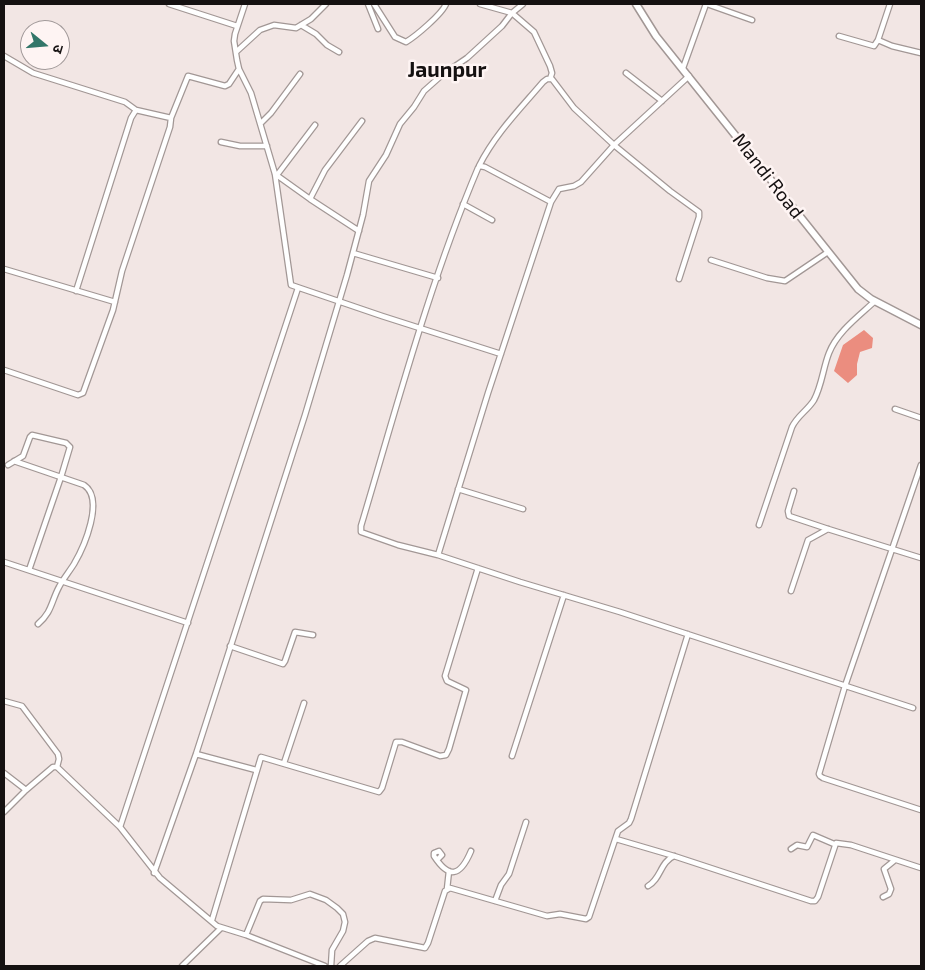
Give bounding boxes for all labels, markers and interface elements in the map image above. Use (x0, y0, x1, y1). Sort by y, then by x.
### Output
north arrow (20, 20, 70, 70)
text: उ (50, 43, 68, 56)
district label: Jaunpur (408, 57, 486, 83)
street label: Mandi Road (728, 129, 808, 223)

